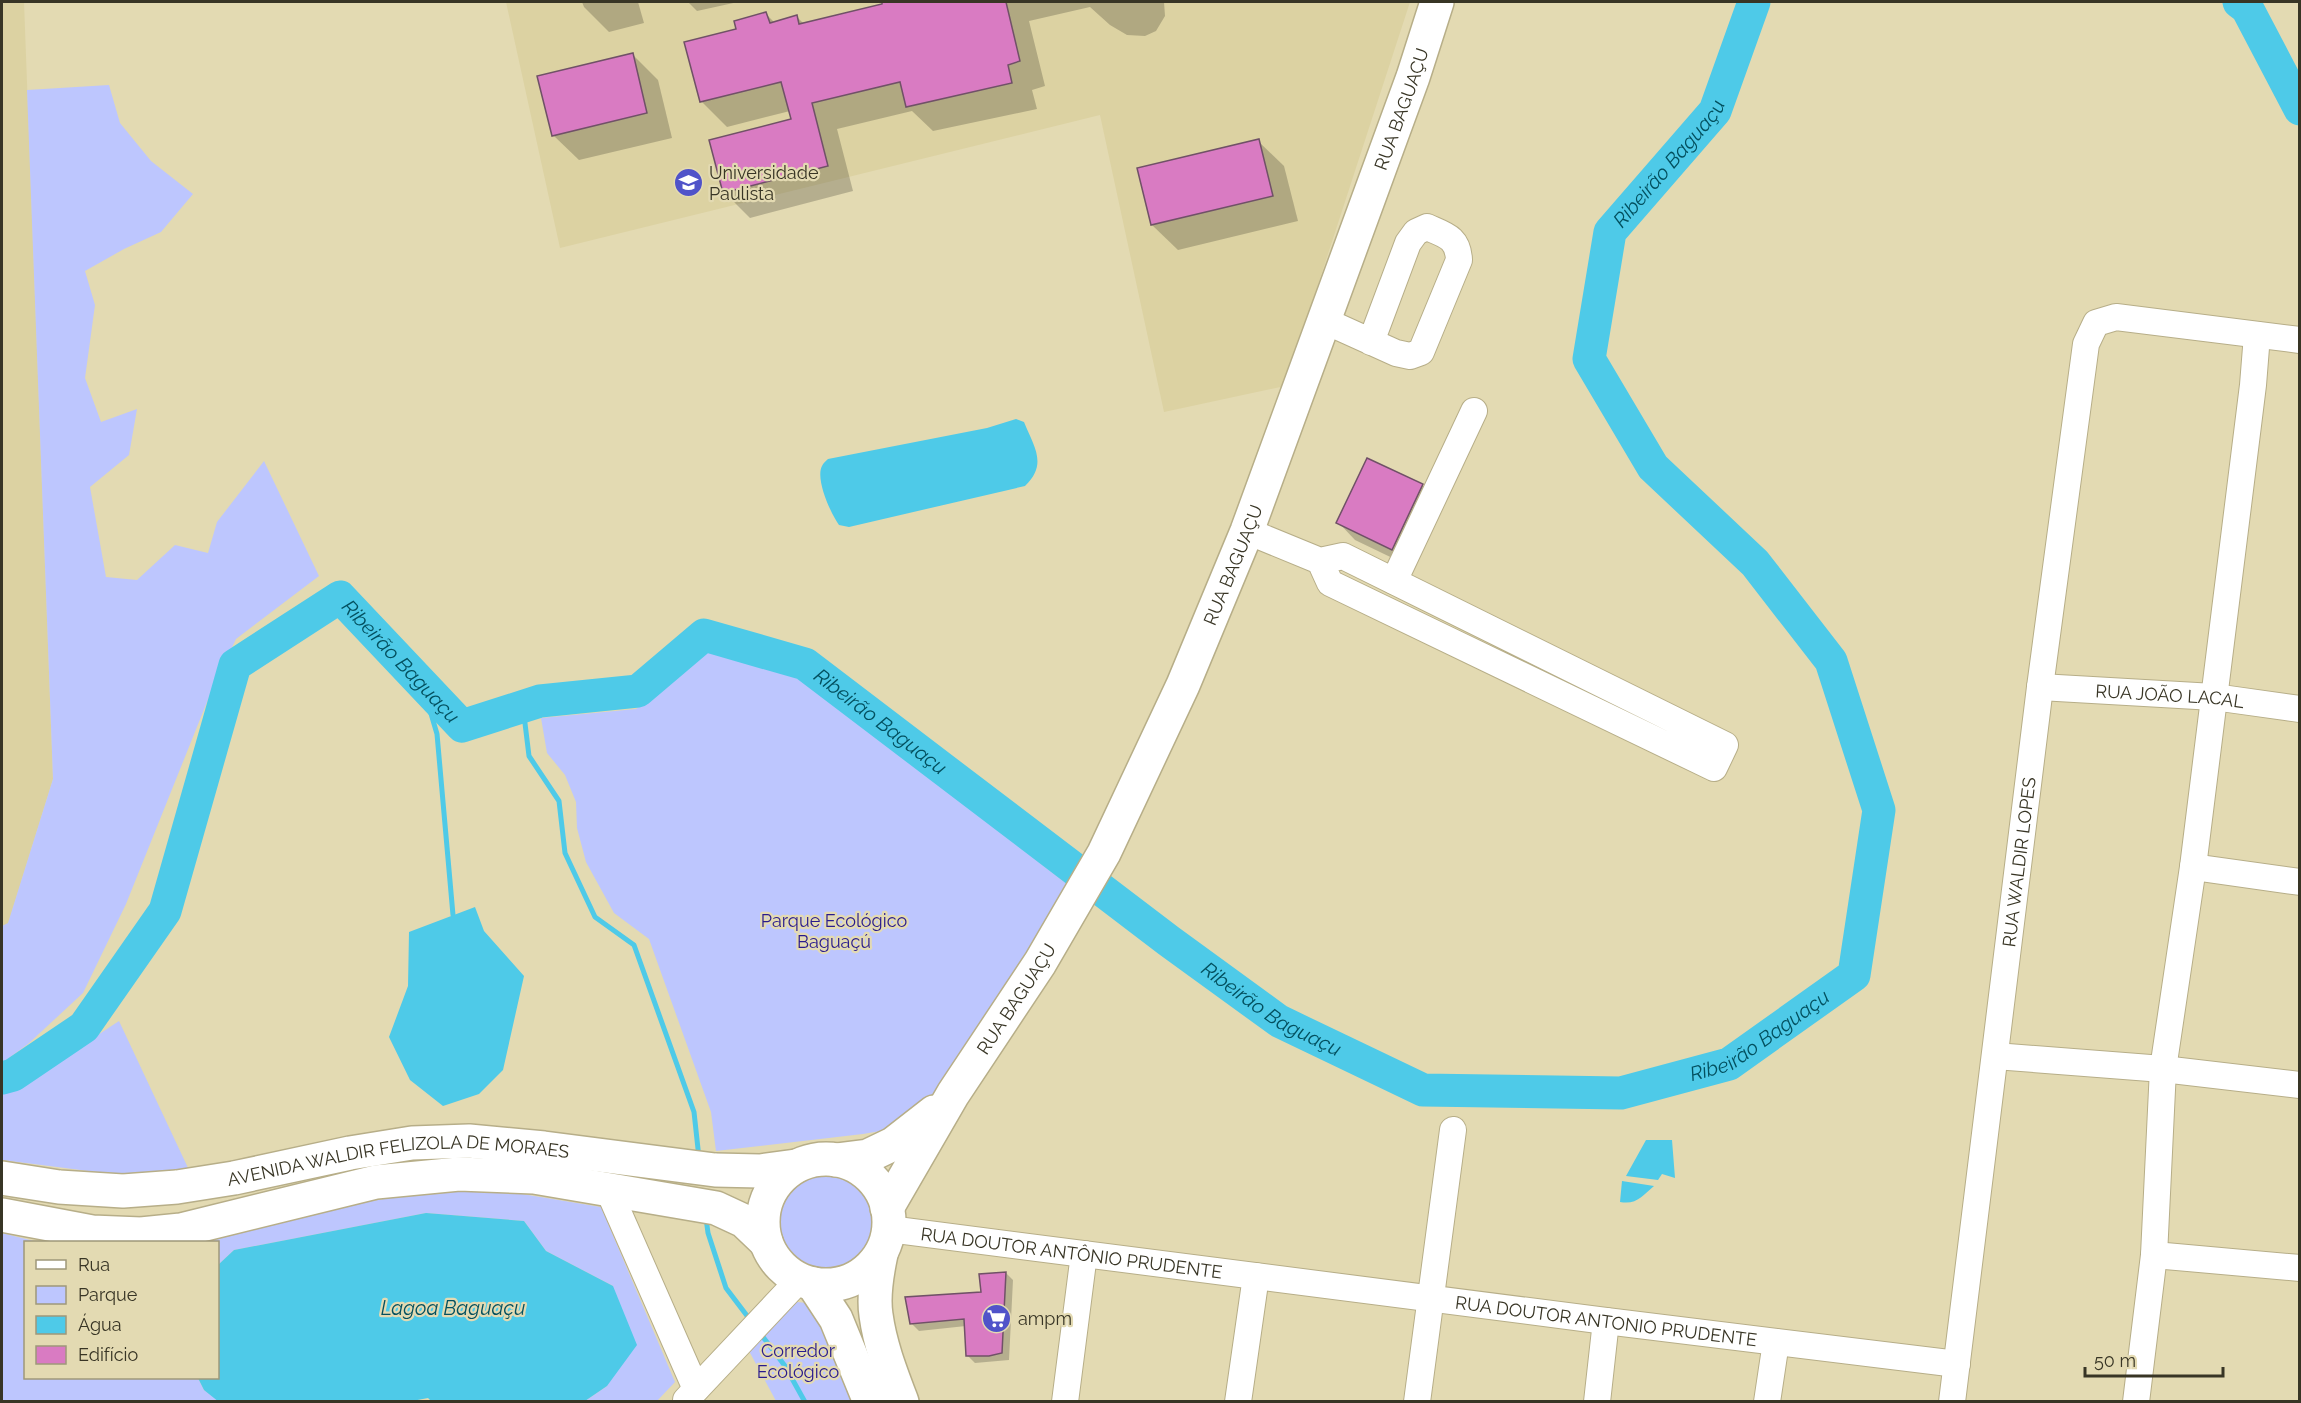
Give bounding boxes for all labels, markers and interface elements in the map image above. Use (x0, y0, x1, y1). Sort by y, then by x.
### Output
street label: RUA BAGUAÇU (1369, 45, 1432, 173)
water label: Ribeirão Baguaçu (1608, 97, 1730, 232)
place label: Universidade Paulista (709, 162, 819, 204)
school or university icon: Universidade Paulista (672, 166, 704, 198)
street label: RUA BAGUAÇU (1199, 502, 1266, 628)
water label: Ribeirão Baguaçu (337, 595, 465, 728)
water label: Ribeirão Baguaçu (809, 663, 952, 780)
street label: RUA JOÃO LACAL (2095, 680, 2246, 712)
street label: RUA WALDIR LOPES (1998, 776, 2039, 948)
park label: Parque Ecológico Baguaçú (761, 910, 907, 952)
street label: RUA BAGUAÇU (972, 940, 1060, 1058)
water label: Ribeirão Baguaçu (1197, 957, 1345, 1061)
water label: Ribeirão Baguaçu (1687, 984, 1834, 1086)
street label: AVENIDA WALDIR FELIZOLA DE MORAES (226, 1130, 571, 1189)
street label: RUA DOUTOR ANTÔNIO PRUDENTE (919, 1223, 1224, 1282)
legend (24, 1241, 219, 1379)
text: Rua (78, 1254, 110, 1275)
text: Parque (78, 1284, 138, 1305)
street label: RUA DOUTOR ANTONIO PRUDENTE (1454, 1291, 1758, 1350)
water label: Lagoa Baguaçu (381, 1296, 525, 1320)
supermarket icon: ampm (981, 1302, 1013, 1334)
place label: ampm (1018, 1308, 1072, 1329)
text: Água (78, 1313, 122, 1335)
park label: Corredor Ecológico (757, 1340, 839, 1382)
scale bar (2085, 1340, 2223, 1378)
text: Edifício (78, 1344, 138, 1365)
text: 50 m (2094, 1350, 2136, 1371)

